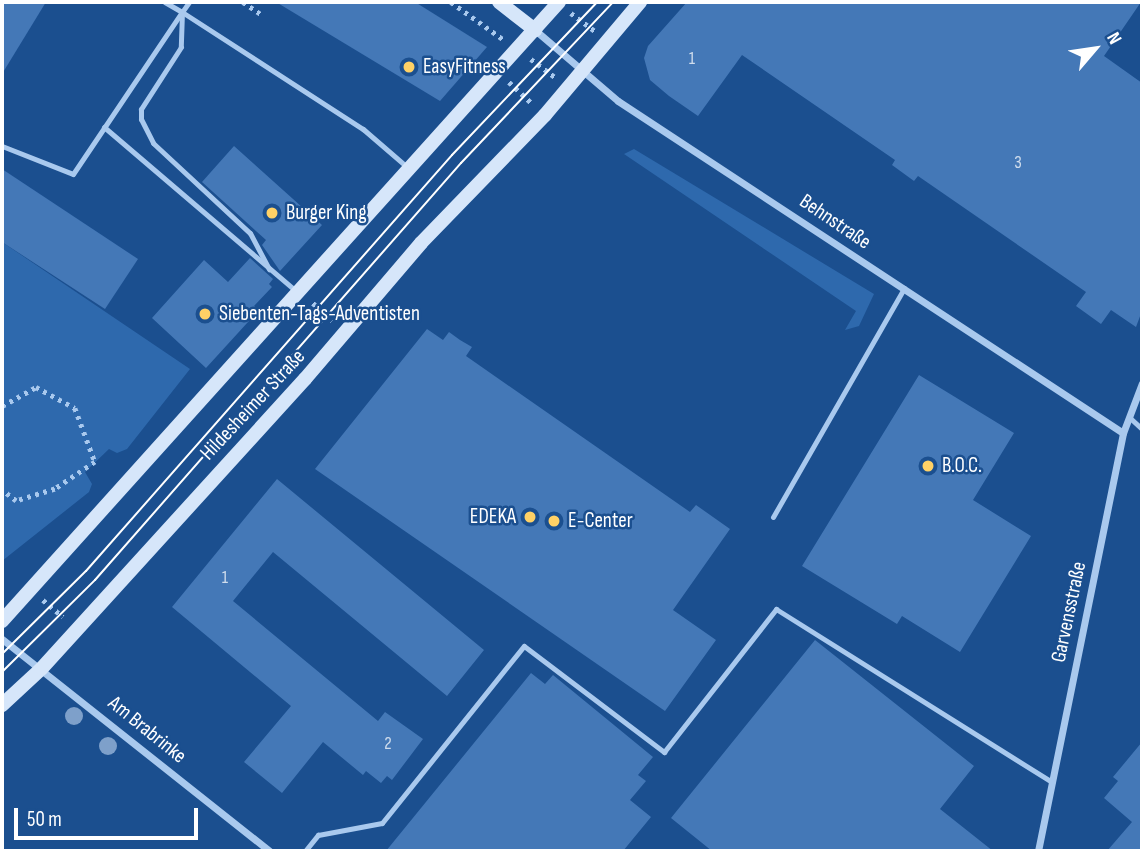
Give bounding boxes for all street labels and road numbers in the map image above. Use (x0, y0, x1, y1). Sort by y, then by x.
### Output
street label: Behnstraße (794, 189, 876, 255)
street label: Hildesheimer Straße (195, 344, 311, 466)
street label: Garvensstraße (1046, 559, 1092, 665)
street label: Am Brabrinke (103, 691, 191, 769)

